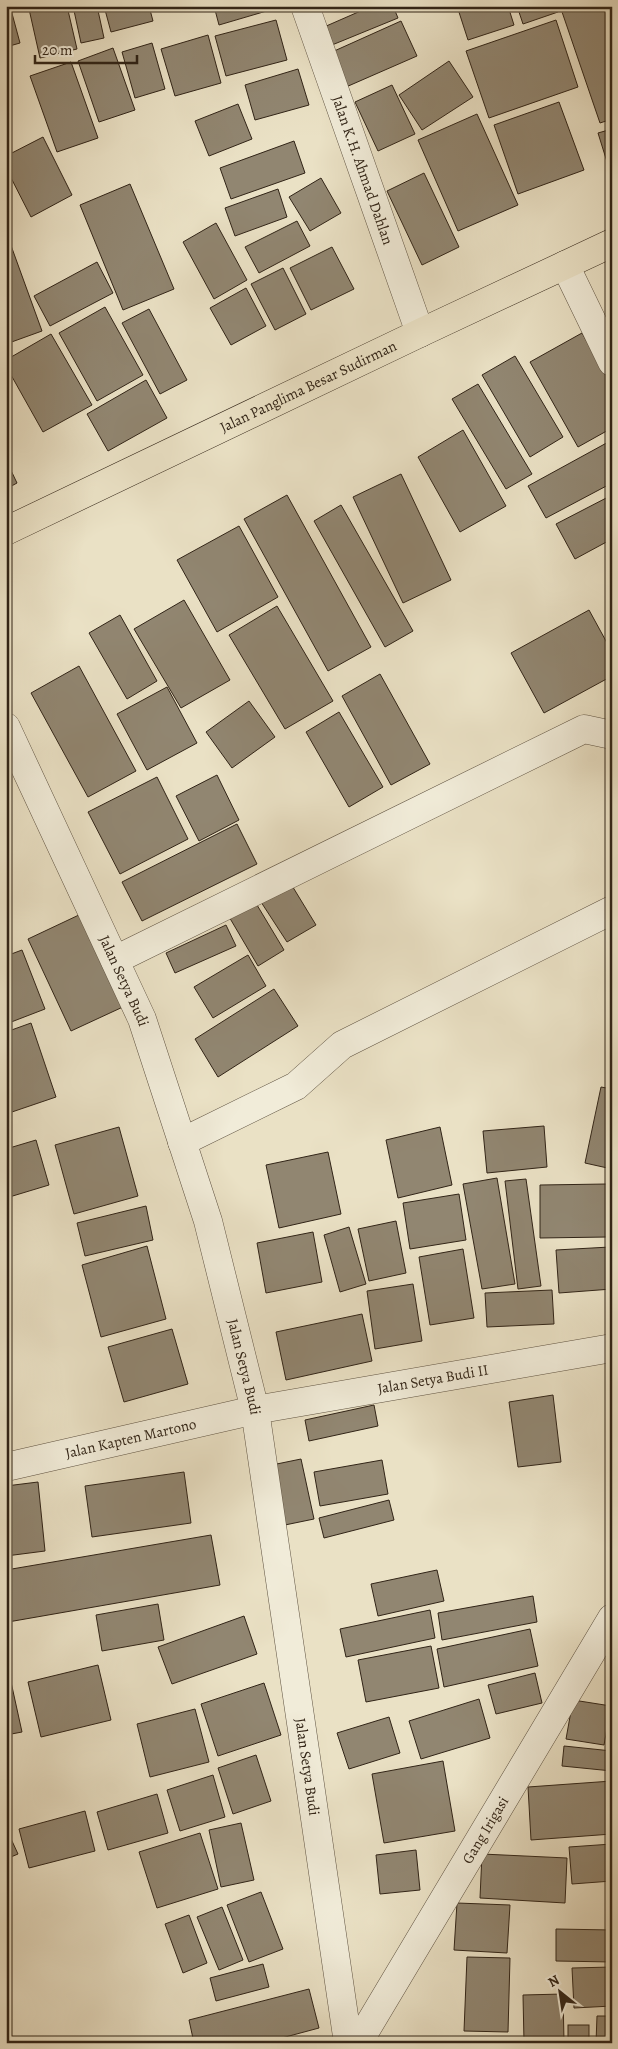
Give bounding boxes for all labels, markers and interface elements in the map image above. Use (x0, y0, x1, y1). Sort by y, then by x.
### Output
scale bar (35, 32, 138, 64)
text: 20 m (42, 40, 73, 60)
street label: Jalan K.H. Ahmad Dahlan (327, 93, 398, 248)
street label: Jalan Panglima Besar Sudirman (217, 336, 400, 437)
street label: Jalan Setya Budi (94, 932, 154, 1029)
street label: Jalan Setya Budi (223, 1317, 266, 1416)
street label: Jalan Setya Budi II (376, 1360, 490, 1399)
street label: Jalan Kapten Martono (63, 1414, 198, 1463)
street label: Jalan Setya Budi (290, 1717, 324, 1817)
street label: Gang Irigasi (457, 1793, 513, 1868)
north arrow (536, 1966, 586, 2016)
text: N (545, 1970, 563, 1992)

